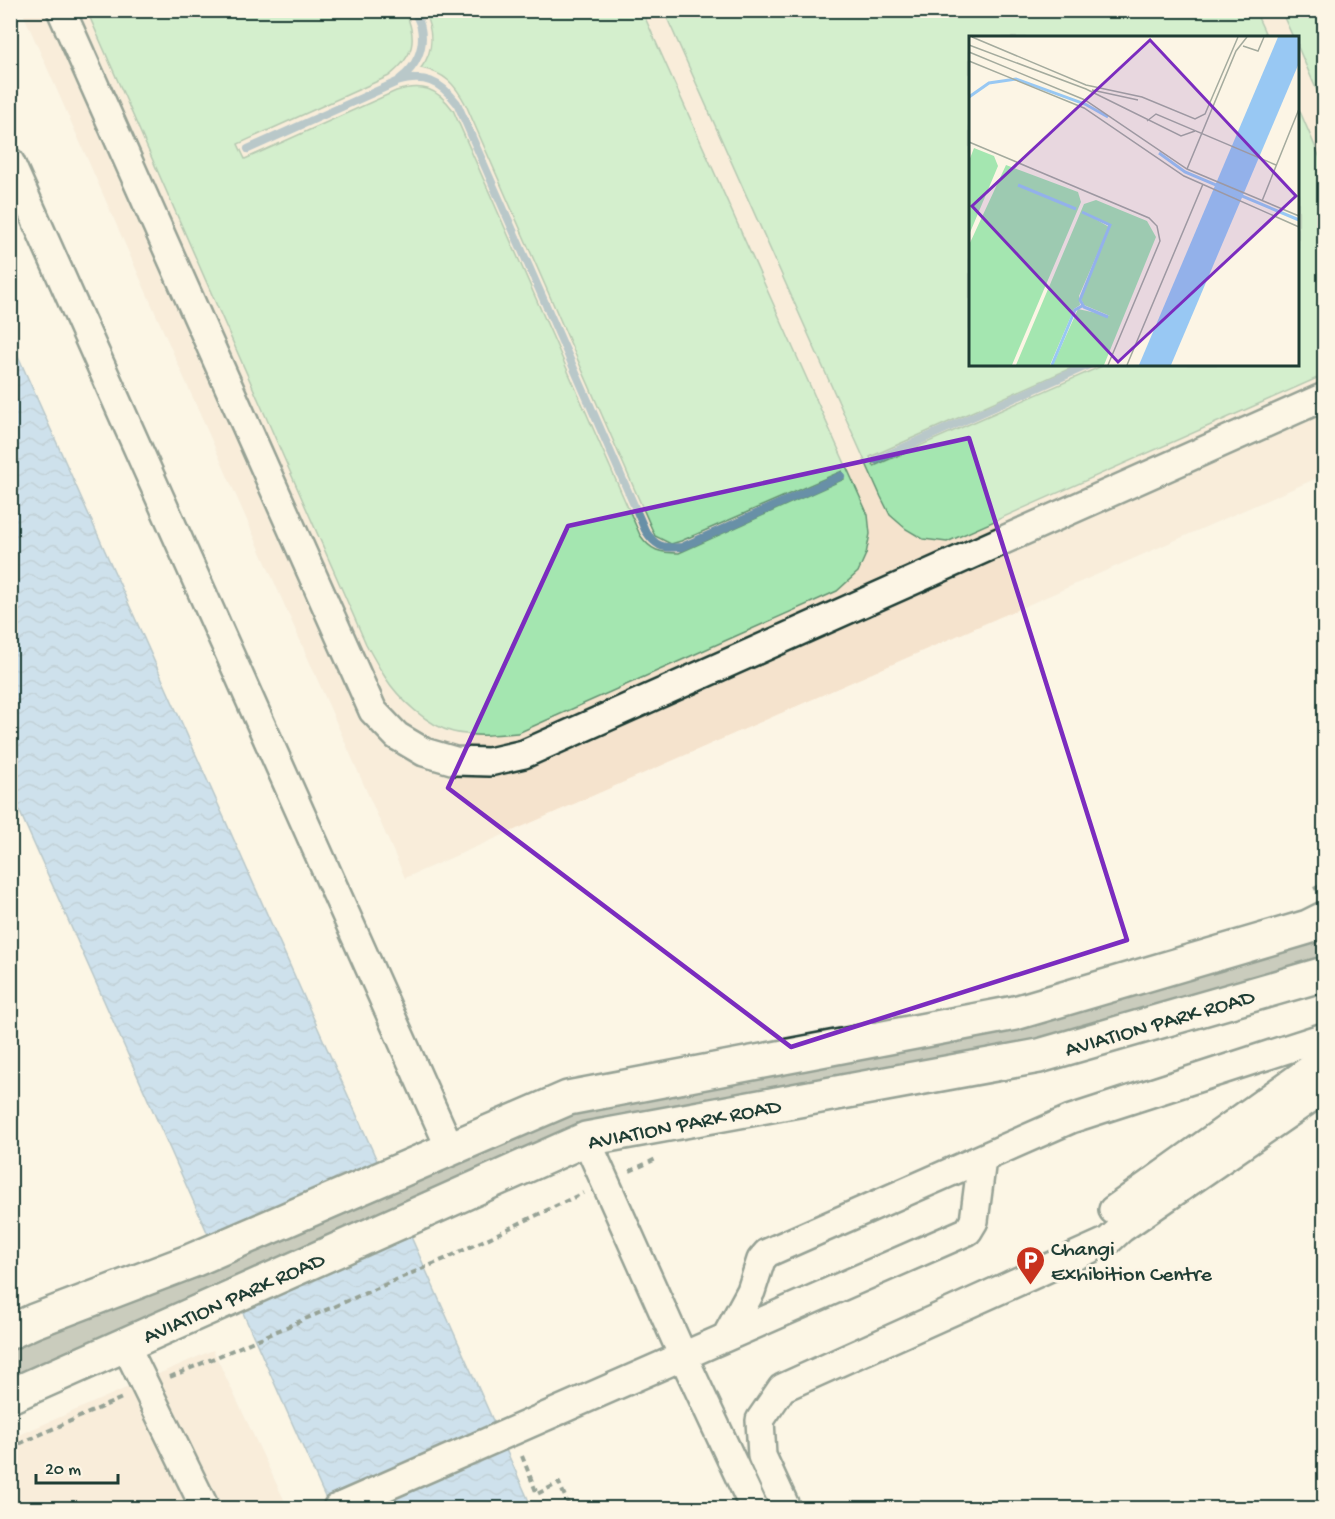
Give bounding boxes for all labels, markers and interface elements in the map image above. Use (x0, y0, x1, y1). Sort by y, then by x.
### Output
inset map (969, 36, 1299, 366)
street label: AVIATION PARK ROAD (1062, 985, 1259, 1064)
street label: AVIATION PARK ROAD (586, 1094, 784, 1157)
place label: Changi Exhibition Centre (1051, 1238, 1213, 1289)
parking icon: Changi Exhibition Centre (1014, 1244, 1046, 1286)
street label: AVIATION PARK ROAD (140, 1248, 330, 1351)
scale bar (36, 1447, 118, 1485)
text: 20 m (45, 1460, 81, 1481)

